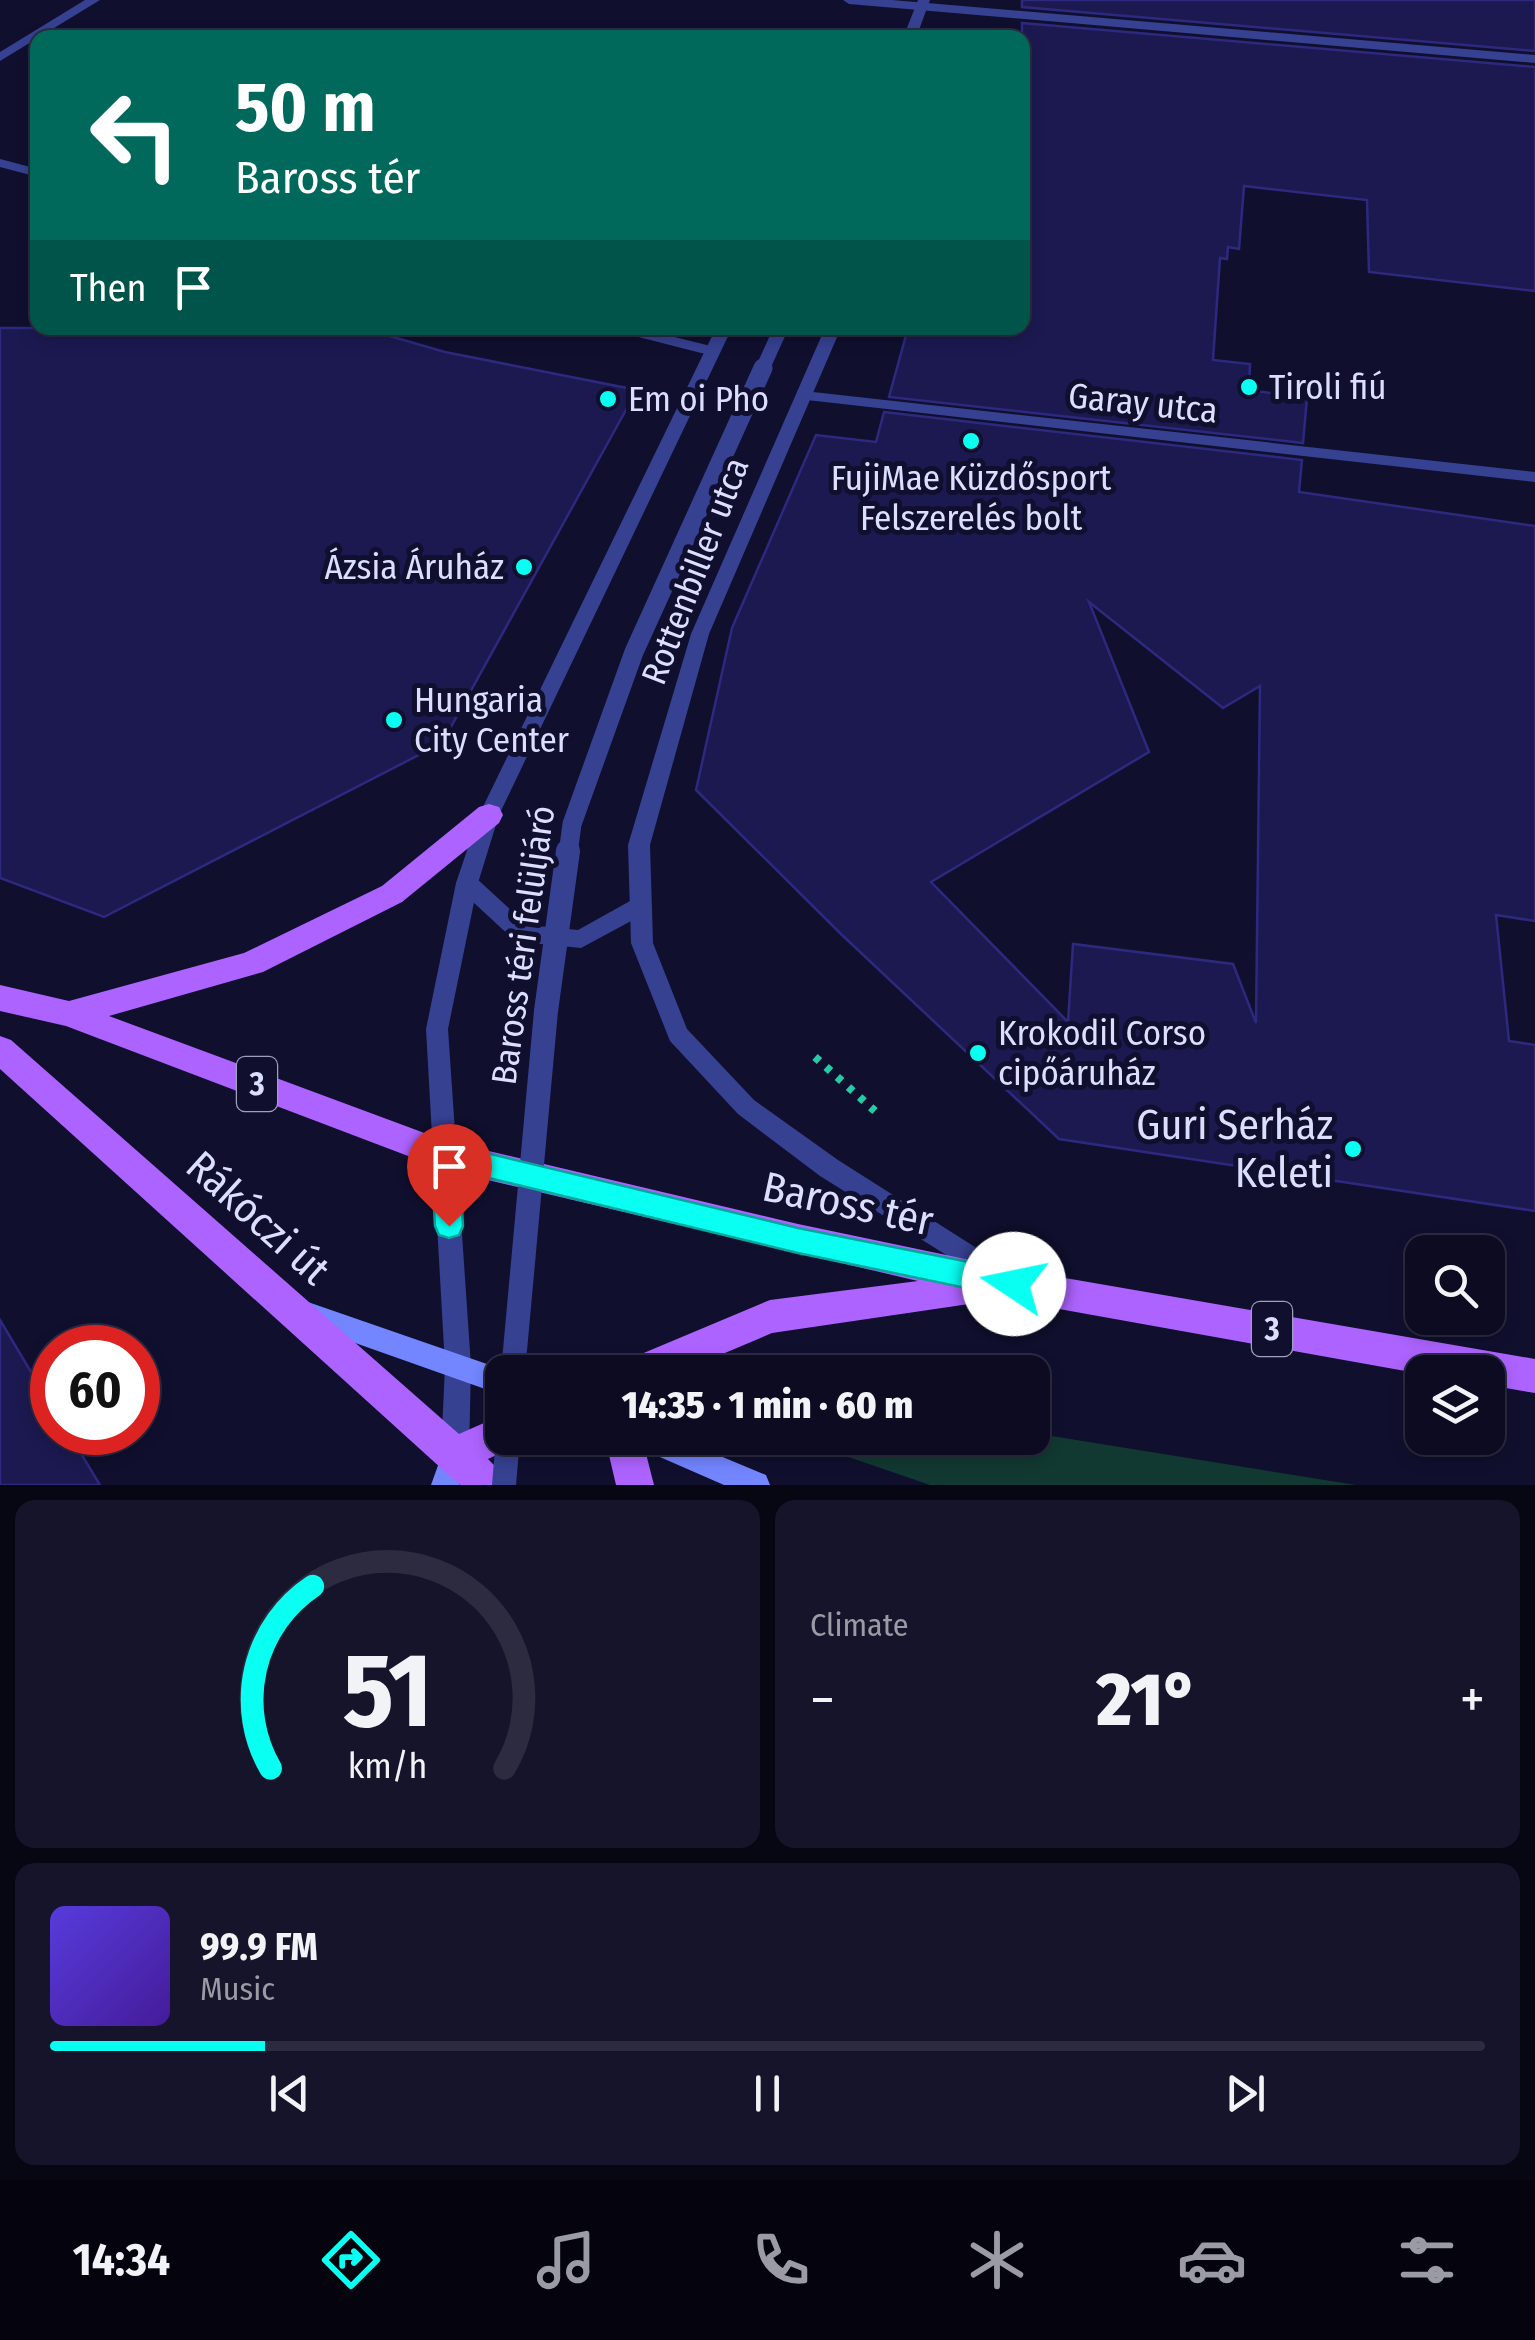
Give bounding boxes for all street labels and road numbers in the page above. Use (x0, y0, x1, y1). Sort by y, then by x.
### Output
street label: Garay utca (1066, 374, 1220, 432)
street label: Rottenbiller utca (632, 452, 758, 690)
street label: Baross téri felüljáró (483, 803, 563, 1087)
road number: 3 (237, 1057, 277, 1111)
street label: Rákóczi út (176, 1141, 340, 1295)
street label: Baross tér (758, 1162, 938, 1247)
road number: 3 (1252, 1302, 1292, 1356)

